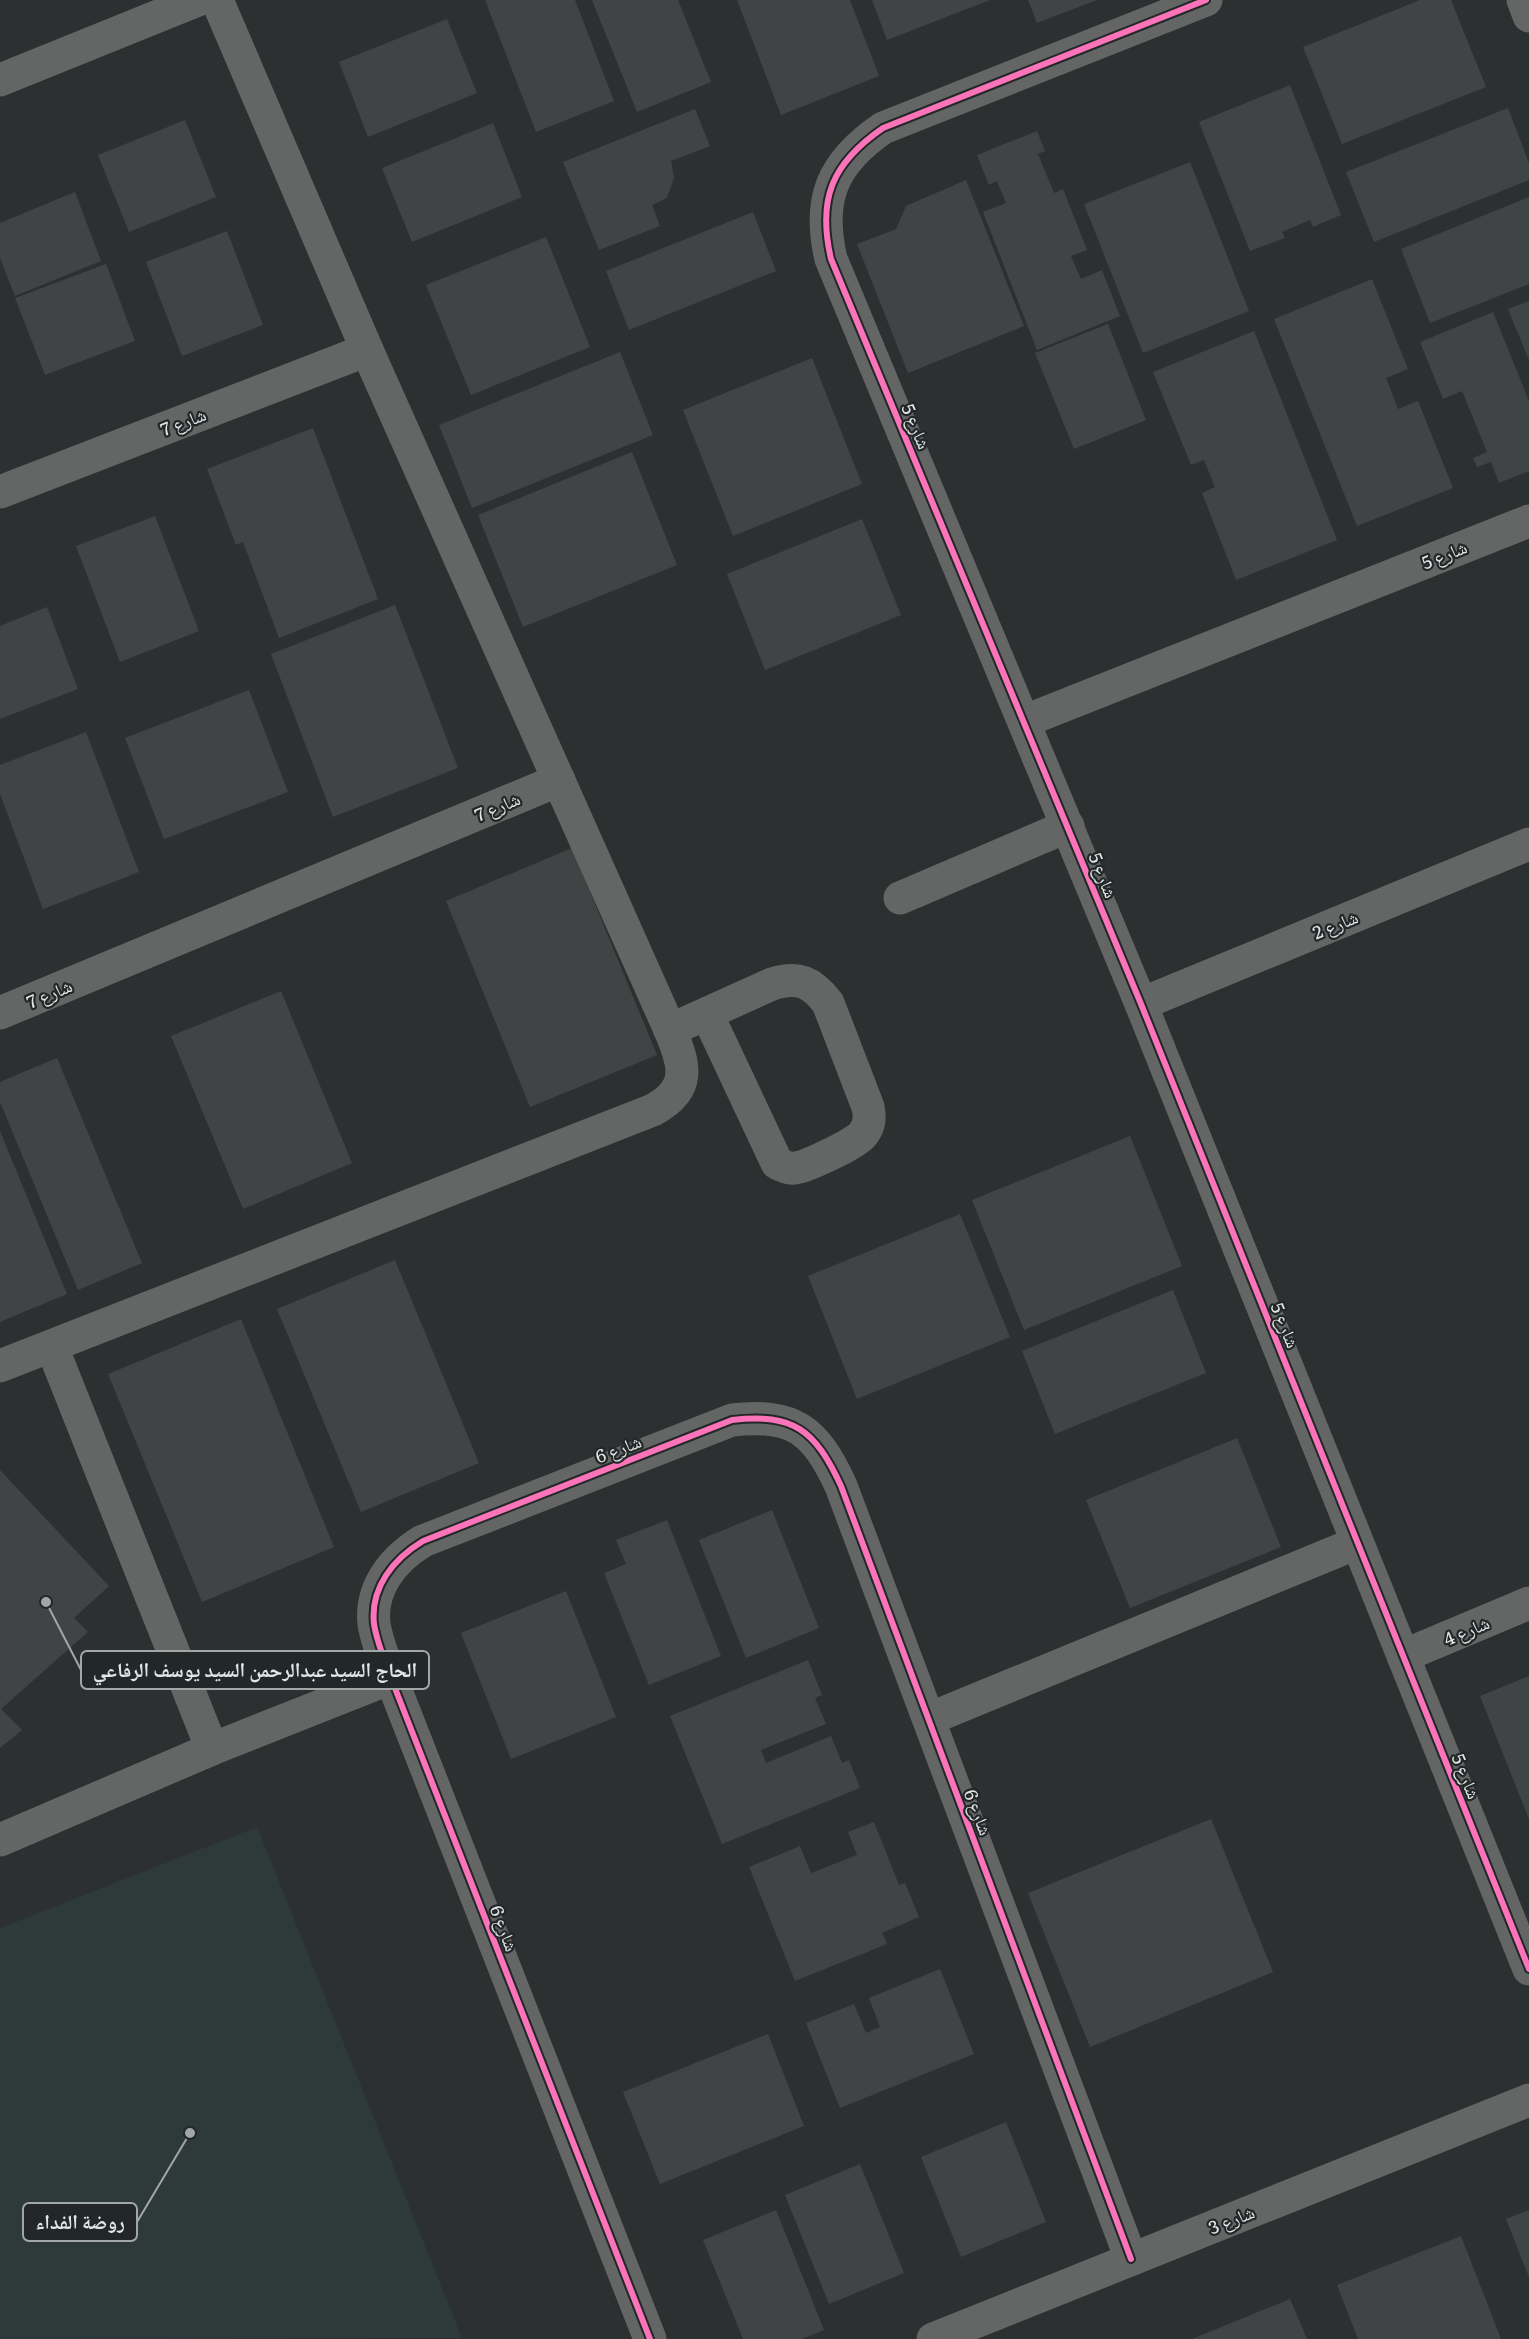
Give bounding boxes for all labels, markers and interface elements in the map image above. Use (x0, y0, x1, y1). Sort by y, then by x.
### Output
street label: شارع 5 (895, 399, 939, 453)
street label: شارع 7 (156, 400, 210, 442)
street label: شارع 5 (1417, 533, 1471, 575)
street label: شارع 7 (470, 784, 524, 828)
street label: شارع 5 (1083, 848, 1125, 902)
street label: شارع 2 (1308, 903, 1362, 945)
street label: شارع 7 (22, 971, 76, 1015)
street label: شارع 5 (1265, 1298, 1307, 1352)
street label: شارع 6 (591, 1427, 645, 1469)
street label: شارع 4 (1439, 1608, 1493, 1652)
callout: الحاج السيد عبدالرحمن السيد يوسف الرفاعي (81, 1651, 429, 1689)
text: الحاج السيد عبدالرحمن السيد يوسف الرفاعي (93, 1653, 417, 1686)
street label: شارع 5 (1446, 1749, 1488, 1803)
street label: شارع 6 (958, 1785, 1000, 1839)
street label: شارع 6 (484, 1901, 526, 1955)
street label: شارع 3 (1204, 2198, 1258, 2240)
callout: روضة الفداء (23, 2203, 137, 2241)
text: روضة الفداء (35, 2205, 125, 2235)

